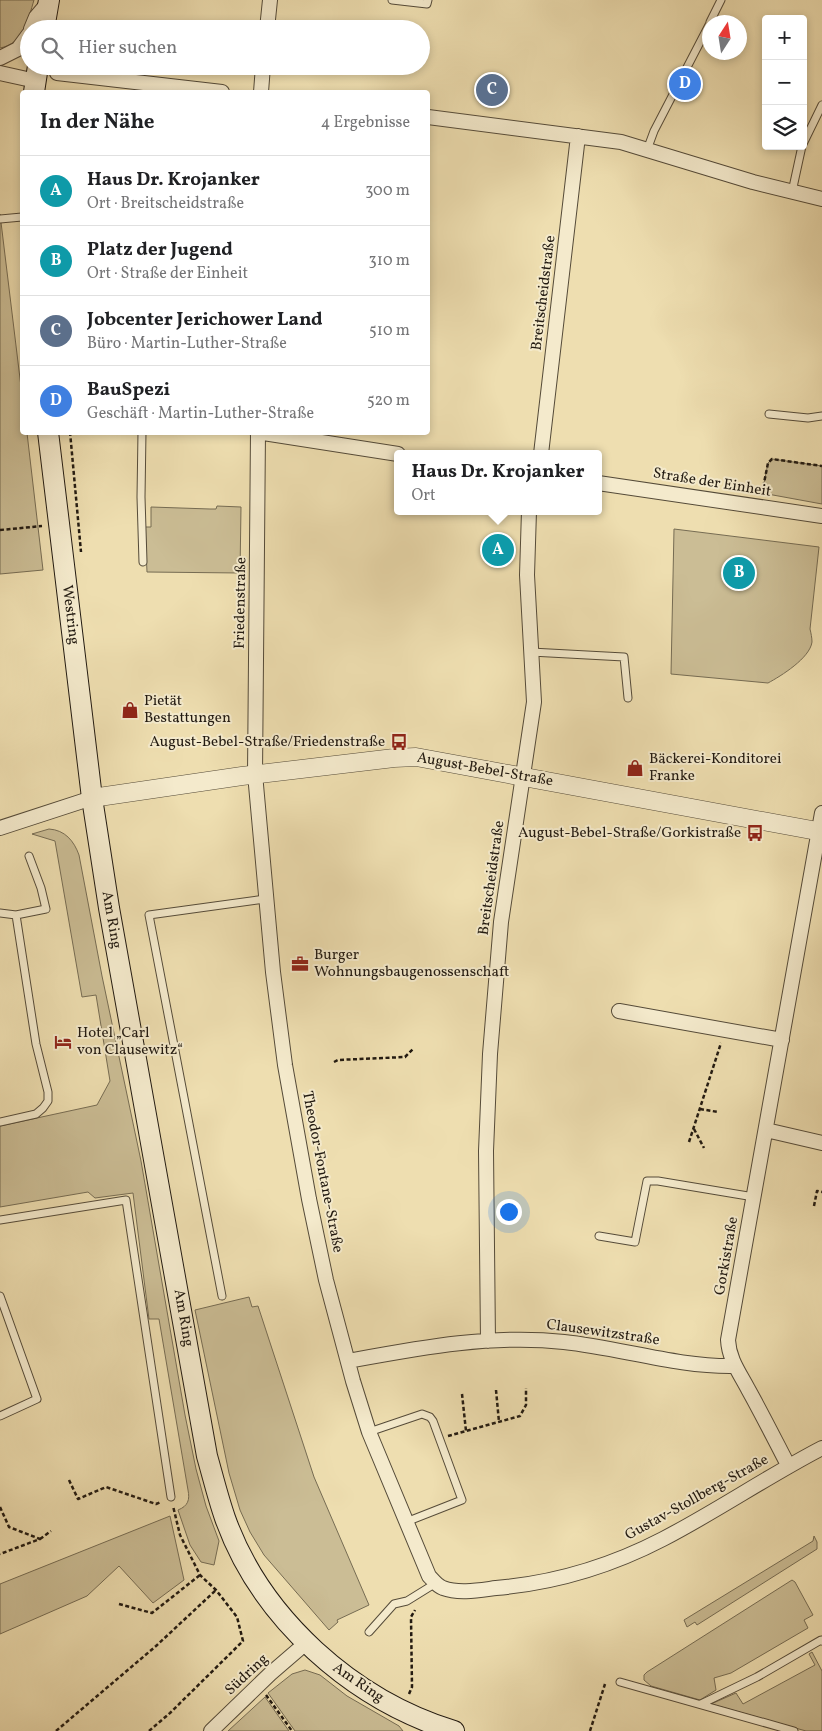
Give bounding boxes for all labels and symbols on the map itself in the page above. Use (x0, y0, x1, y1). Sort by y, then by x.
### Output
north arrow (702, 15, 747, 60)
pin: D (669, 65, 701, 103)
pin: C (476, 71, 508, 109)
street label: Breitscheidstraße (527, 234, 561, 352)
street label: Straße der Einheit (651, 463, 773, 503)
pin: A (482, 531, 514, 569)
pin: B (723, 554, 755, 592)
street label: Friedenstraße (230, 557, 252, 649)
street label: Westring (56, 584, 84, 646)
place label: Pietät Bestattungen (144, 691, 231, 729)
shop icon: Pietät Bestattungen (120, 700, 140, 720)
place label: August-Bebel-Straße/Friedenstraße (150, 732, 385, 753)
bus stop icon: August-Bebel-Straße/Friedenstraße (389, 732, 409, 752)
street label: August-Bebel-Straße (415, 748, 555, 792)
place label: Bäckerei-Konditorei Franke (649, 749, 781, 787)
shop icon: Bäckerei-Konditorei Franke (625, 758, 645, 778)
street label: Breitscheidstraße (474, 819, 510, 937)
place label: August-Bebel-Straße/Gorkistraße (518, 823, 741, 844)
bus stop icon: August-Bebel-Straße/Gorkistraße (745, 823, 765, 843)
street label: Am Ring (96, 890, 126, 951)
place label: Burger Wohnungsbaugenossenschaft (314, 945, 509, 983)
office icon: Burger Wohnungsbaugenossenschaft (290, 954, 310, 974)
place label: Hotel „Carl von Clausewitz“ (77, 1023, 183, 1061)
hotel icon: Hotel „Carl von Clausewitz“ (53, 1032, 73, 1052)
street label: Theodor-Fontane-Straße (296, 1089, 348, 1255)
your location (496, 1199, 522, 1225)
street label: Gorkistraße (710, 1215, 744, 1297)
street label: Am Ring (168, 1288, 198, 1349)
street label: Clausewitzstraße (545, 1315, 661, 1351)
street label: Gustav-Stollberg-Straße (621, 1450, 773, 1546)
street label: Südring (221, 1649, 274, 1701)
street label: Am Ring (328, 1658, 388, 1708)

